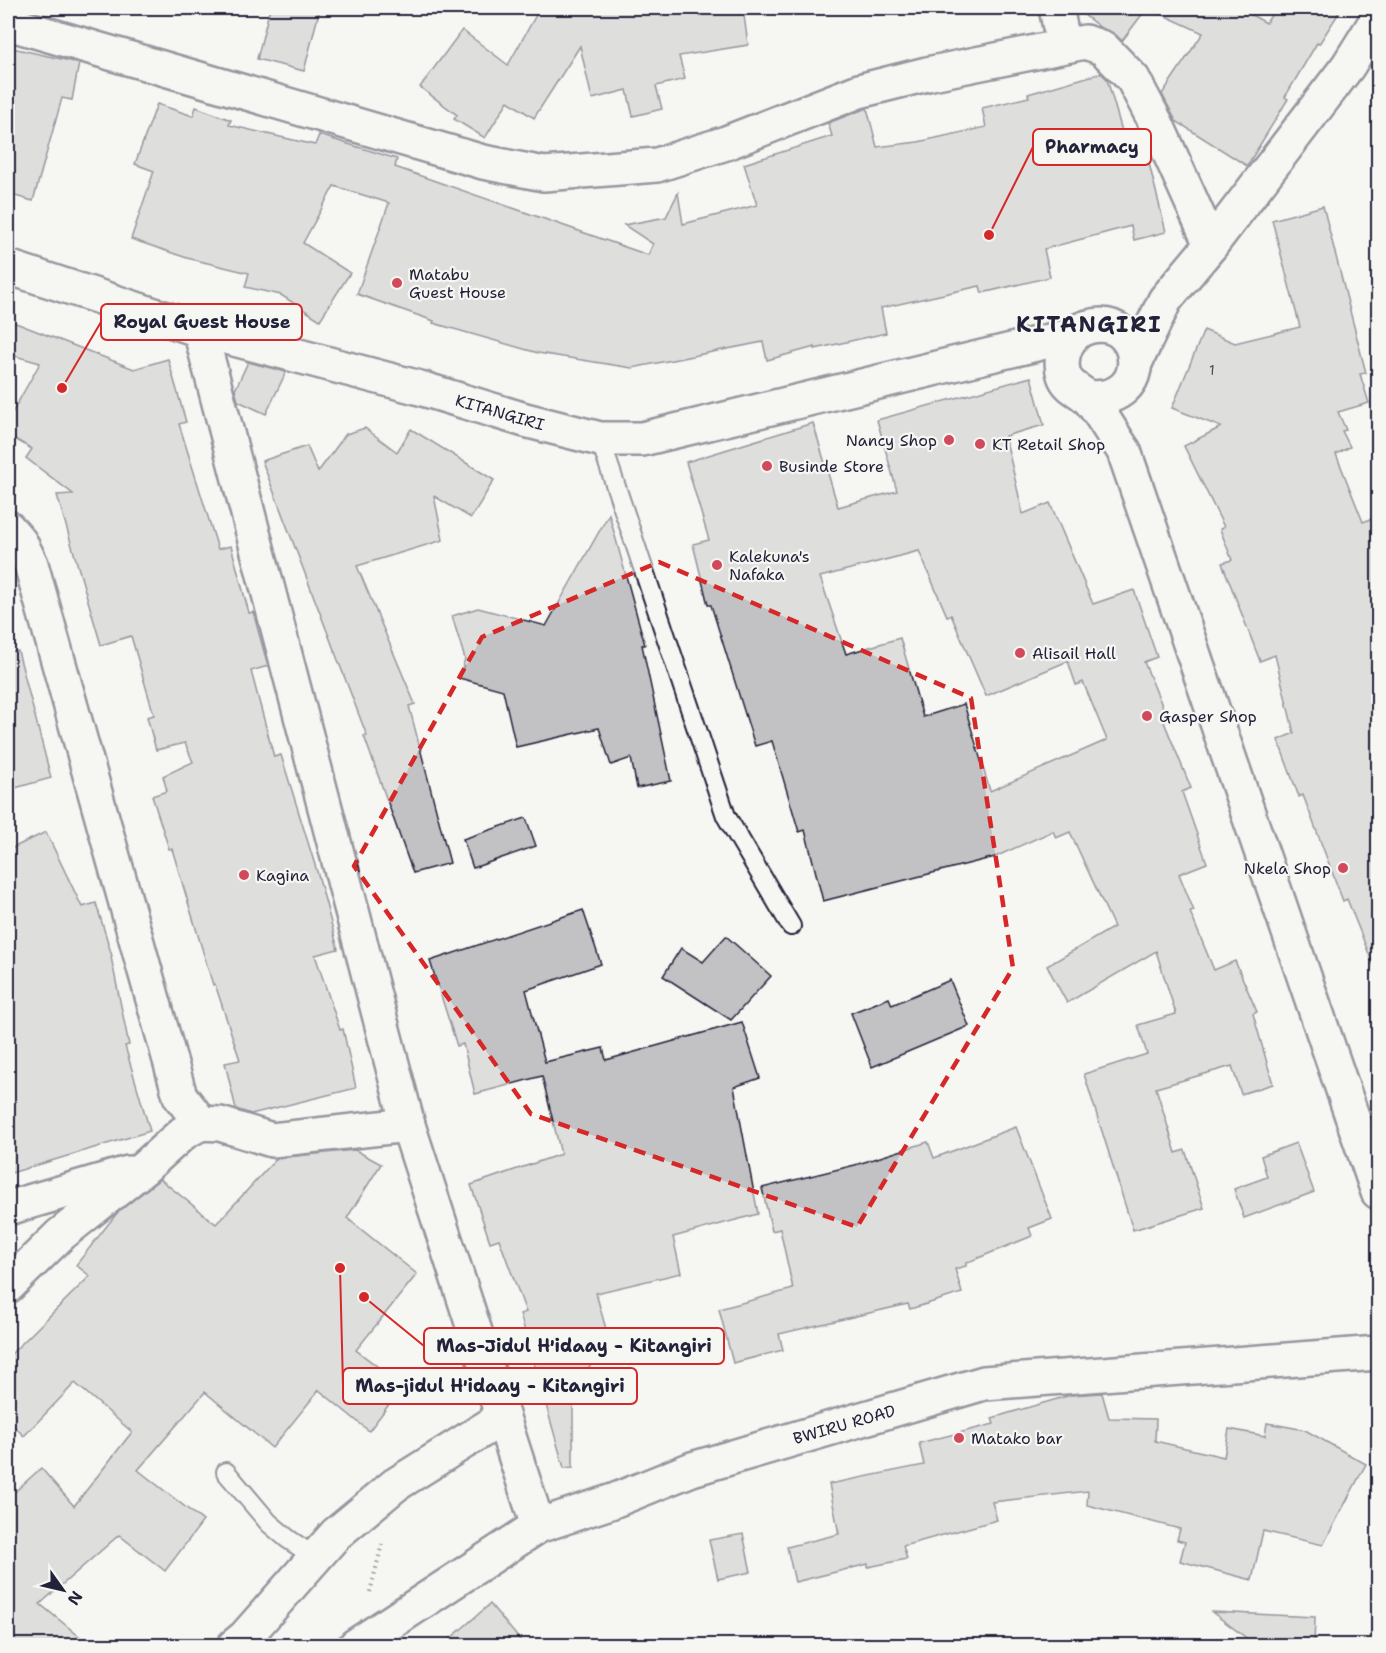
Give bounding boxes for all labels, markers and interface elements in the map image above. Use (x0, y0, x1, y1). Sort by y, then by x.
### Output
callout: Pharmacy (1033, 129, 1151, 165)
text: Pharmacy (1045, 135, 1139, 159)
place label: Matabu Guest House (409, 264, 506, 303)
marker: Matabu Guest House (390, 276, 404, 290)
callout: Royal Guest House (101, 304, 302, 340)
text: Royal Guest House (113, 310, 291, 334)
district label: KITANGIRI (1016, 310, 1162, 339)
house number: 1 (1209, 361, 1215, 379)
street label: KITANGIRI (453, 390, 547, 435)
place label: Nancy Shop (846, 430, 937, 451)
marker: Nancy Shop (942, 433, 956, 447)
place label: KT Retail Shop (992, 434, 1105, 455)
marker: KT Retail Shop (973, 437, 987, 451)
place label: Businde Store (779, 456, 884, 477)
marker: Businde Store (760, 459, 774, 473)
place label: Kalekuna's Nafaka (729, 546, 810, 585)
marker: Kalekuna's Nafaka (710, 558, 724, 572)
place label: Alisail Hall (1032, 643, 1116, 664)
marker: Alisail Hall (1013, 646, 1027, 660)
place label: Gasper Shop (1159, 706, 1257, 727)
marker: Gasper Shop (1140, 709, 1154, 723)
place label: Nkela Shop (1244, 858, 1331, 879)
marker: Nkela Shop (1336, 861, 1350, 875)
place label: Kagina (256, 865, 309, 886)
marker: Kagina (237, 868, 251, 882)
callout: Mas-Jidul H'idaay - Kitangiri (424, 1328, 724, 1364)
text: Mas-Jidul H'idaay - Kitangiri (436, 1334, 712, 1358)
callout: Mas-jidul H'idaay - Kitangiri (343, 1368, 637, 1404)
text: Mas-jidul H'idaay - Kitangiri (355, 1374, 625, 1398)
street label: BWIRU ROAD (790, 1400, 898, 1449)
place label: Matako bar (971, 1428, 1063, 1449)
marker: Matako bar (952, 1431, 966, 1445)
north arrow (33, 1560, 93, 1620)
text: N (63, 1587, 87, 1609)

